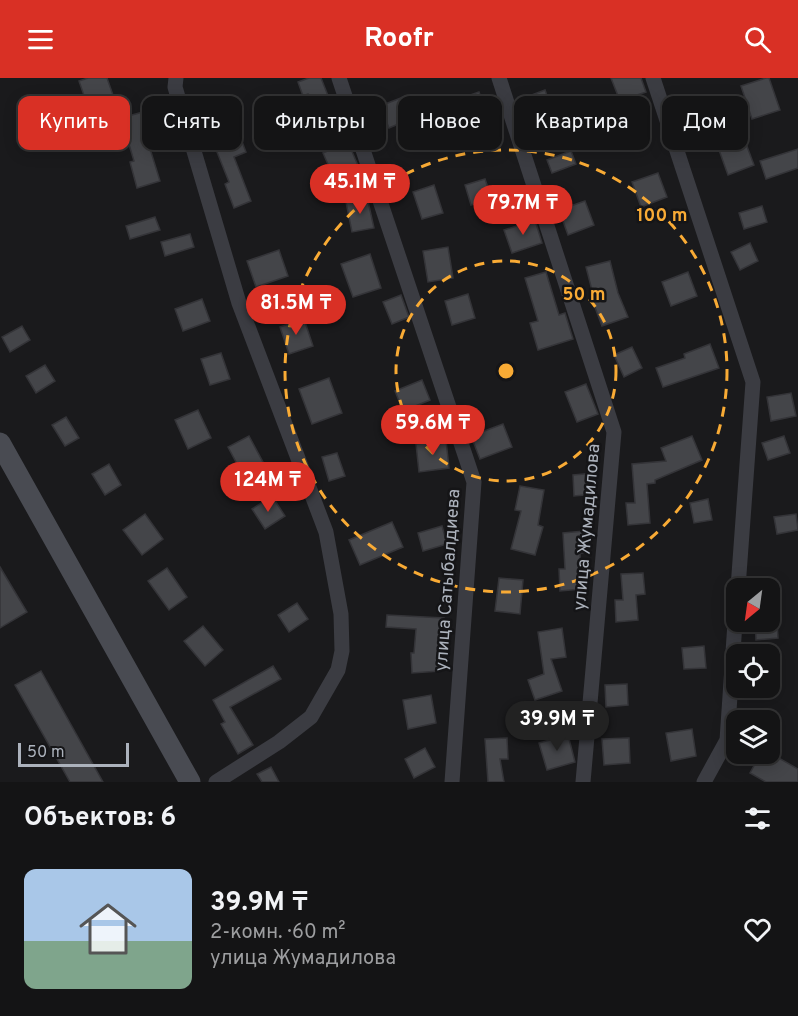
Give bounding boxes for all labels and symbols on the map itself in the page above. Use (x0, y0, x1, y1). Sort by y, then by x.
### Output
pin: 45.1M ₸ (305, 164, 415, 215)
pin: 79.7M ₸ (468, 185, 578, 236)
text: 100 m (636, 205, 688, 228)
text: 50 m (562, 284, 606, 307)
pin: 81.5M ₸ (241, 285, 351, 336)
centre of rings (496, 361, 516, 381)
pin: 59.6M ₸ (378, 405, 488, 456)
street label: улица Жумадилова (569, 443, 606, 612)
pin: 124M ₸ (219, 462, 317, 513)
street label: улица Сатыбалдиева (431, 488, 466, 672)
north arrow (726, 578, 780, 632)
pin: 39.9M ₸ (502, 701, 612, 752)
scale bar (18, 740, 129, 768)

